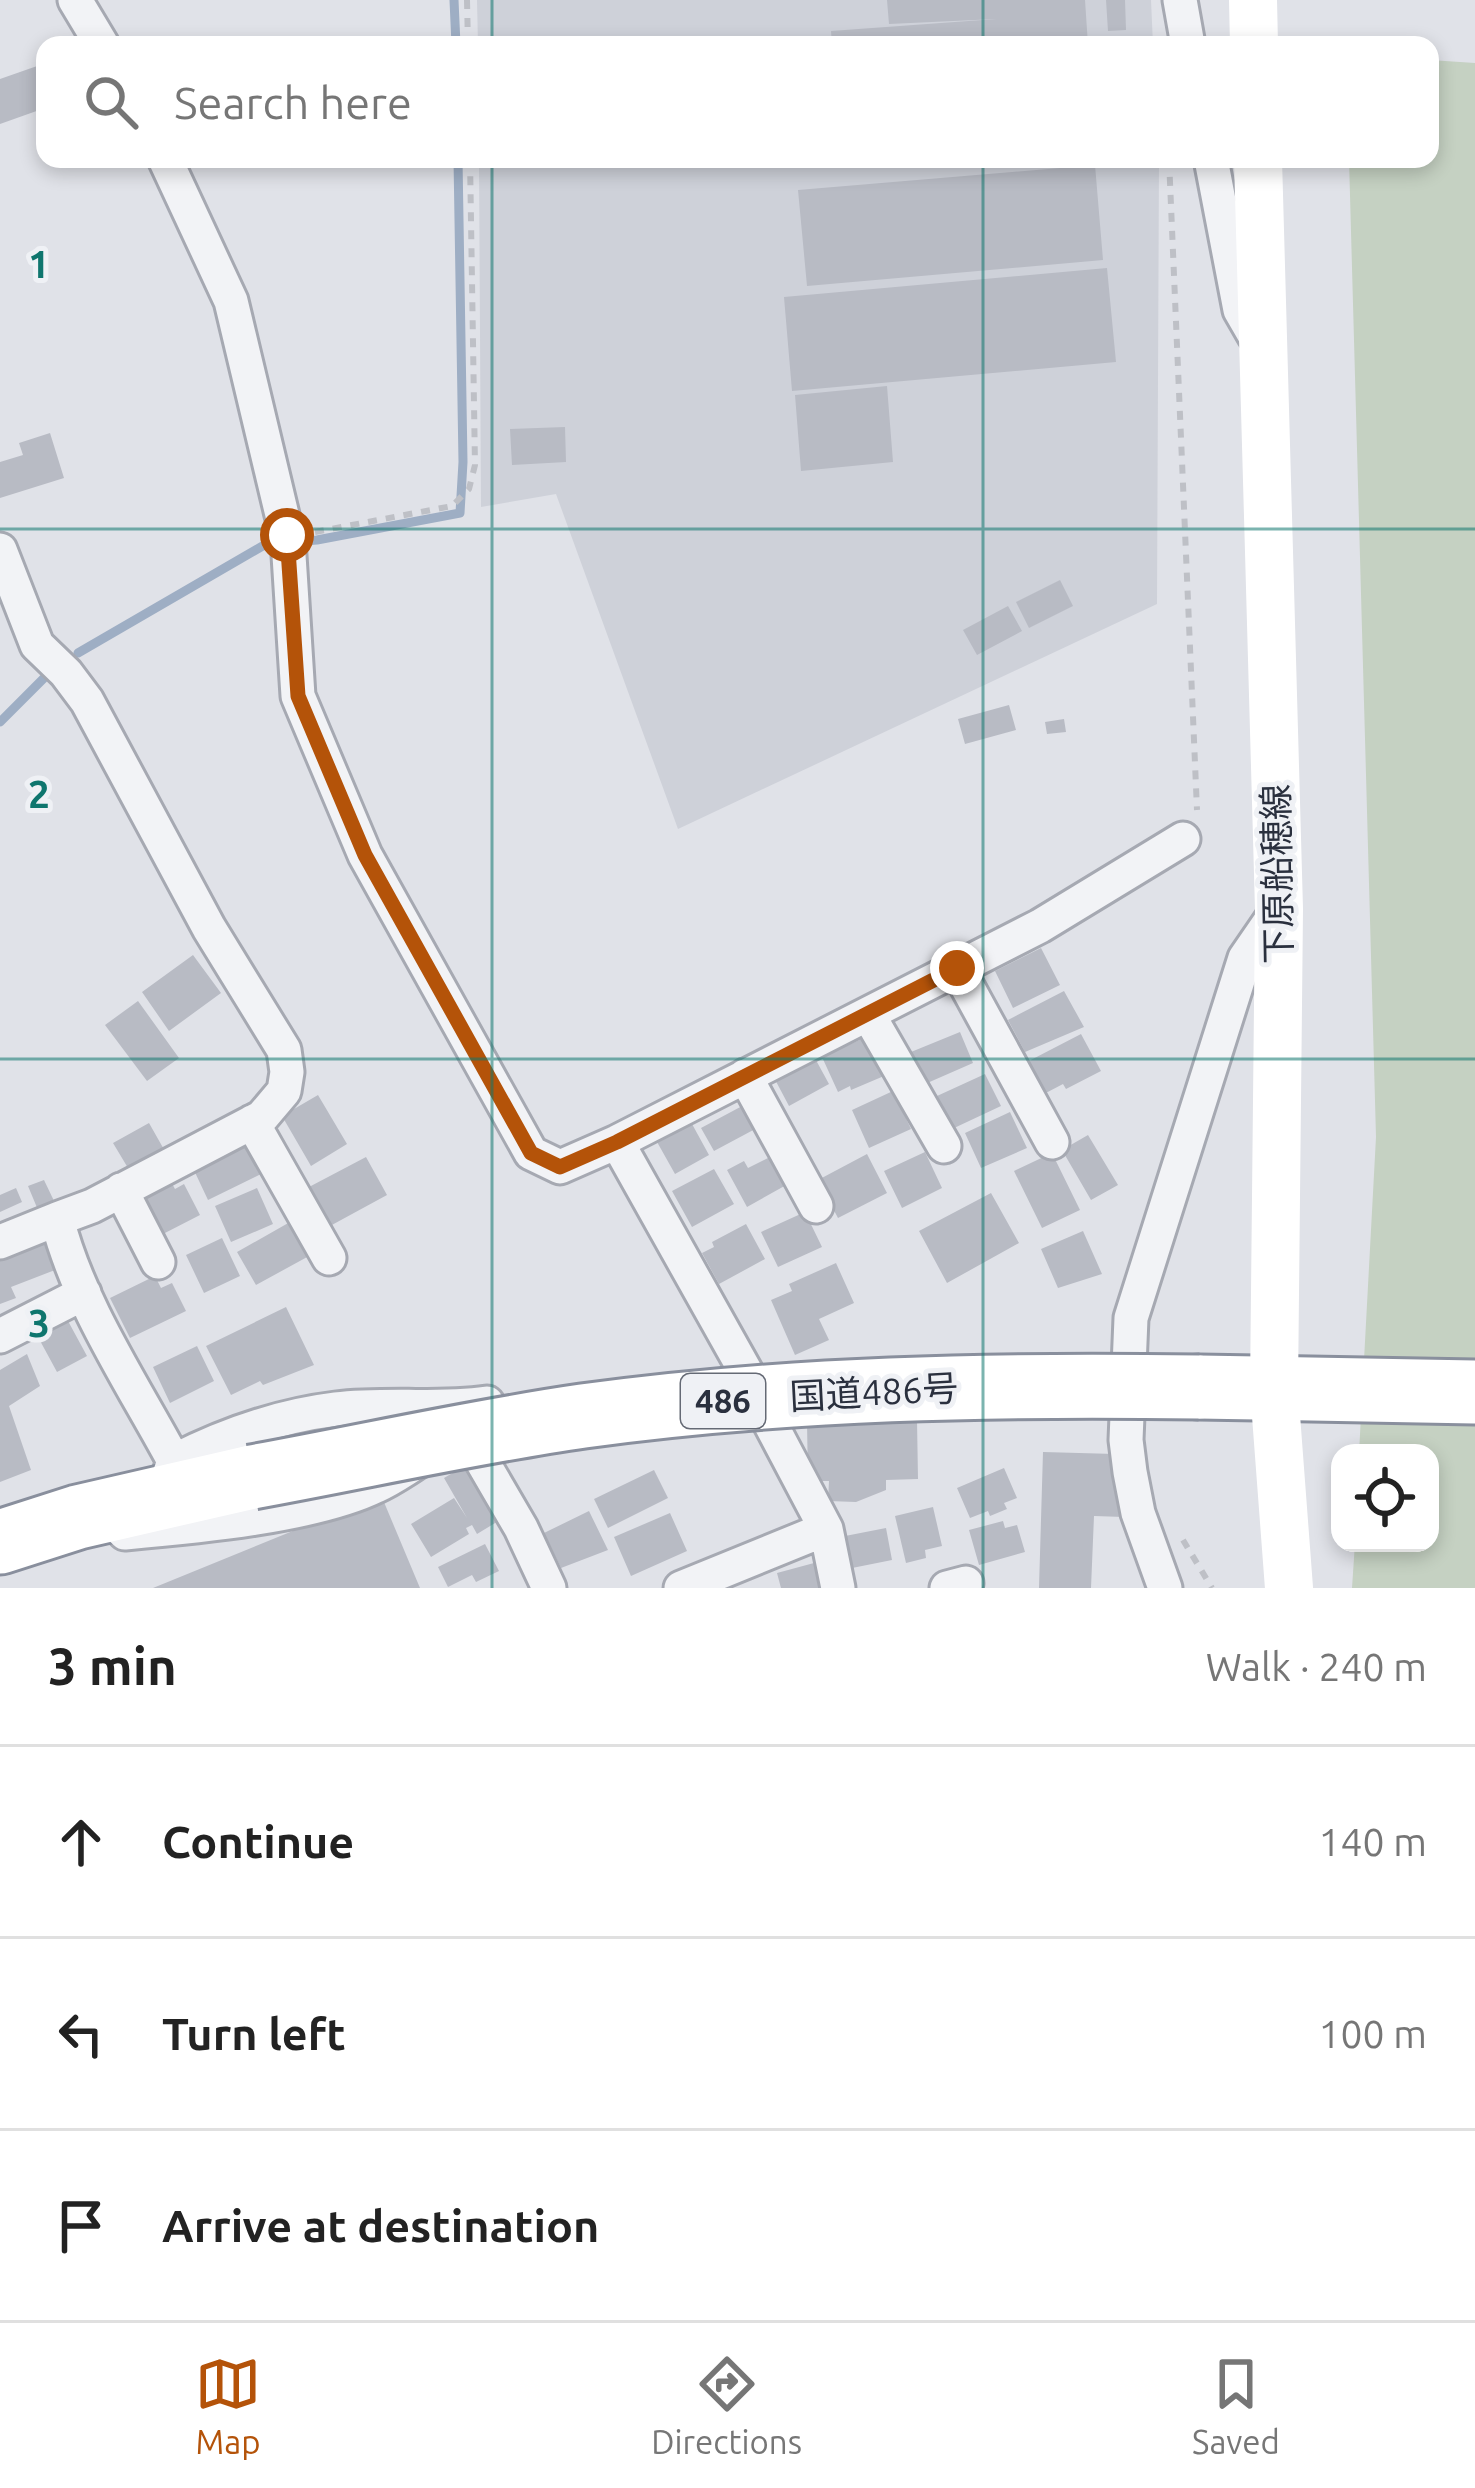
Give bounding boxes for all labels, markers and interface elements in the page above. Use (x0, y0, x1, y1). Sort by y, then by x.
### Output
search box (36, 36, 1439, 168)
icon: search (78, 69, 144, 135)
text: Search here (174, 77, 412, 128)
text: 1 (28, 242, 50, 285)
route start (260, 508, 314, 562)
text: 2 (28, 772, 50, 815)
street label: 下原船穂線 (1254, 784, 1299, 964)
route end (930, 941, 984, 995)
text: 3 (28, 1301, 50, 1344)
street label: 国道486号 (789, 1367, 959, 1416)
road number: 486 (681, 1374, 765, 1428)
map controls (1331, 1444, 1439, 1552)
button: locate (1331, 1444, 1439, 1552)
text: 3 min (48, 1637, 177, 1695)
text: Walk · 240 m (1206, 1645, 1427, 1688)
icon: ahead (48, 1809, 114, 1875)
text: Continue (162, 1816, 354, 1867)
text: 140 m (1318, 1820, 1427, 1863)
icon: left (48, 2001, 114, 2067)
text: Turn left (162, 2008, 346, 2059)
text: 100 m (1318, 2012, 1427, 2055)
icon: arrive (48, 2193, 114, 2259)
text: Arrive at destination (162, 2200, 599, 2251)
tab: Map (195, 2351, 261, 2460)
tab: Directions (651, 2351, 802, 2460)
tab: Saved (1192, 2351, 1280, 2460)

